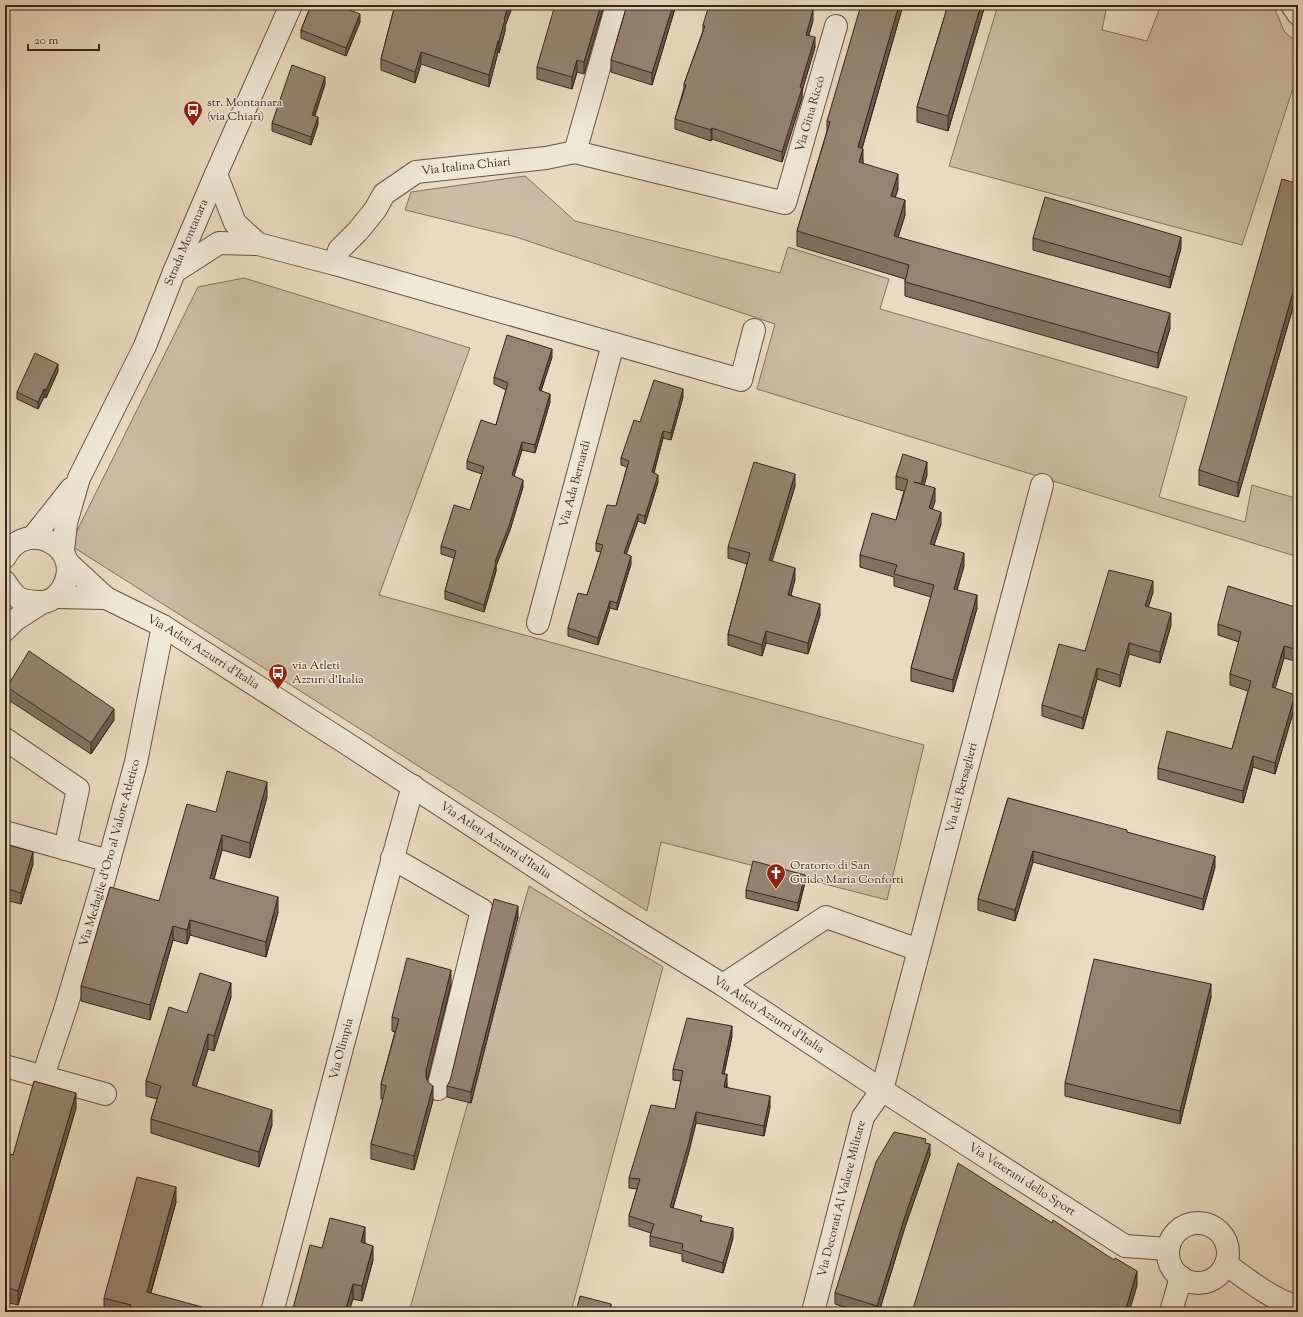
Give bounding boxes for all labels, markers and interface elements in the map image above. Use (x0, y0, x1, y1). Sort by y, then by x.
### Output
scale bar (28, 26, 99, 52)
text: 20 m (34, 32, 59, 50)
street label: Via Gina Riccò (791, 73, 830, 154)
place label: str. Montanara (via Chiari) (207, 94, 283, 126)
bus stop icon: str. Montanara (via Chiari) (182, 99, 204, 127)
street label: Via Italina Chiari (420, 153, 512, 180)
street label: Strada Montanara (160, 196, 213, 289)
street label: Via Ada Bernardi (555, 438, 596, 529)
street label: Via Atleti Azzurri d'Italia (144, 610, 263, 695)
place label: via Atleti Azzuri d'Italia (292, 657, 364, 689)
bus stop icon: via Atleti Azzuri d'Italia (267, 662, 289, 690)
street label: Via dei Bersaglieri (941, 740, 983, 835)
street label: Via Medaglie d'Oro al Valore Atletico (75, 757, 145, 949)
street label: Via Atleti Azzurri d'Italia (436, 798, 555, 884)
place label: Oratorio di San Guido Maria Conforti (790, 857, 904, 889)
church icon: Oratorio di San Guido Maria Conforti (765, 862, 787, 890)
street label: Via Atleti Azzurri d'Italia (710, 972, 828, 1059)
street label: Via Olimpia (325, 1016, 359, 1082)
street label: Via Decorati Al Valore Militare (813, 1118, 871, 1279)
street label: Via Veterani dello Sport (965, 1139, 1079, 1221)

